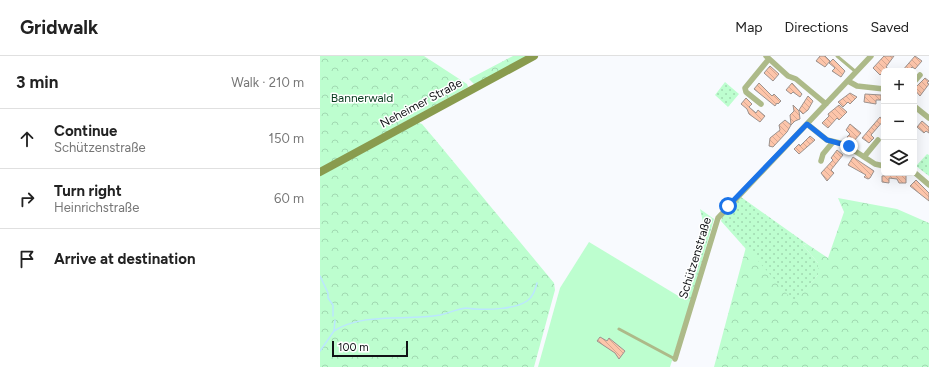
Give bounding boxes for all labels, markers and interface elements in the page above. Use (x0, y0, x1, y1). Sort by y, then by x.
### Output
text: Gridwalk (20, 16, 98, 39)
text: Map (735, 19, 763, 36)
text: Directions (785, 19, 848, 36)
text: Saved (870, 19, 909, 36)
map controls (881, 68, 917, 176)
button: + (881, 68, 917, 104)
text: 3 min (16, 72, 58, 92)
text: Walk · 210 m (231, 75, 304, 90)
street label: Neheimer Straße (378, 75, 465, 131)
park label: Bannerwald (331, 91, 393, 105)
button: − (881, 104, 917, 140)
text: Continue (54, 122, 117, 140)
icon: ahead (16, 128, 38, 150)
text: 150 m (269, 131, 304, 146)
route end (840, 137, 858, 155)
text: Schützenstraße (54, 140, 146, 155)
button: layers (881, 140, 917, 176)
text: Turn right (54, 182, 122, 200)
icon: right (16, 188, 38, 210)
text: 60 m (274, 191, 304, 206)
route start (719, 197, 737, 215)
text: Heinrichstraße (54, 200, 139, 215)
street label: Schützenstraße (676, 215, 714, 300)
icon: arrive (16, 248, 38, 270)
text: Arrive at destination (54, 250, 195, 268)
scale bar (332, 339, 408, 358)
text: 100 m (338, 341, 369, 354)

